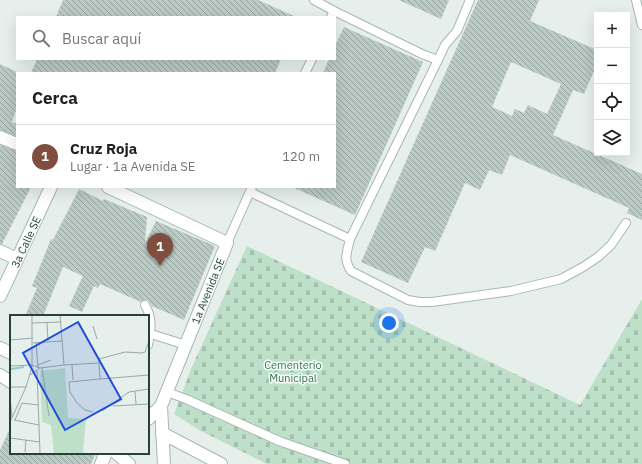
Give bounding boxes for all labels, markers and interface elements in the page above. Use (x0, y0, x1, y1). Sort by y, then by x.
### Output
map controls (594, 12, 630, 156)
button: + (594, 12, 630, 48)
search box (16, 16, 336, 60)
icon: search (30, 27, 52, 49)
text: Buscar aquí (62, 29, 141, 48)
button: − (594, 48, 630, 84)
button: locate (594, 84, 630, 120)
text: Cerca (32, 87, 78, 109)
button: layers (594, 120, 630, 156)
text: Cruz Roja (70, 139, 137, 158)
text: 1 (41, 148, 49, 165)
text: 120 m (282, 148, 320, 165)
text: Lugar · 1a Avenida SE (70, 158, 195, 175)
street label: 3a Calle SE (8, 214, 44, 270)
pin: 1 (147, 233, 173, 266)
street label: 1a Avenida SE (188, 256, 228, 326)
your location (379, 313, 399, 333)
inset map (10, 315, 149, 454)
park label: Cementerio Municipal (264, 358, 322, 385)

